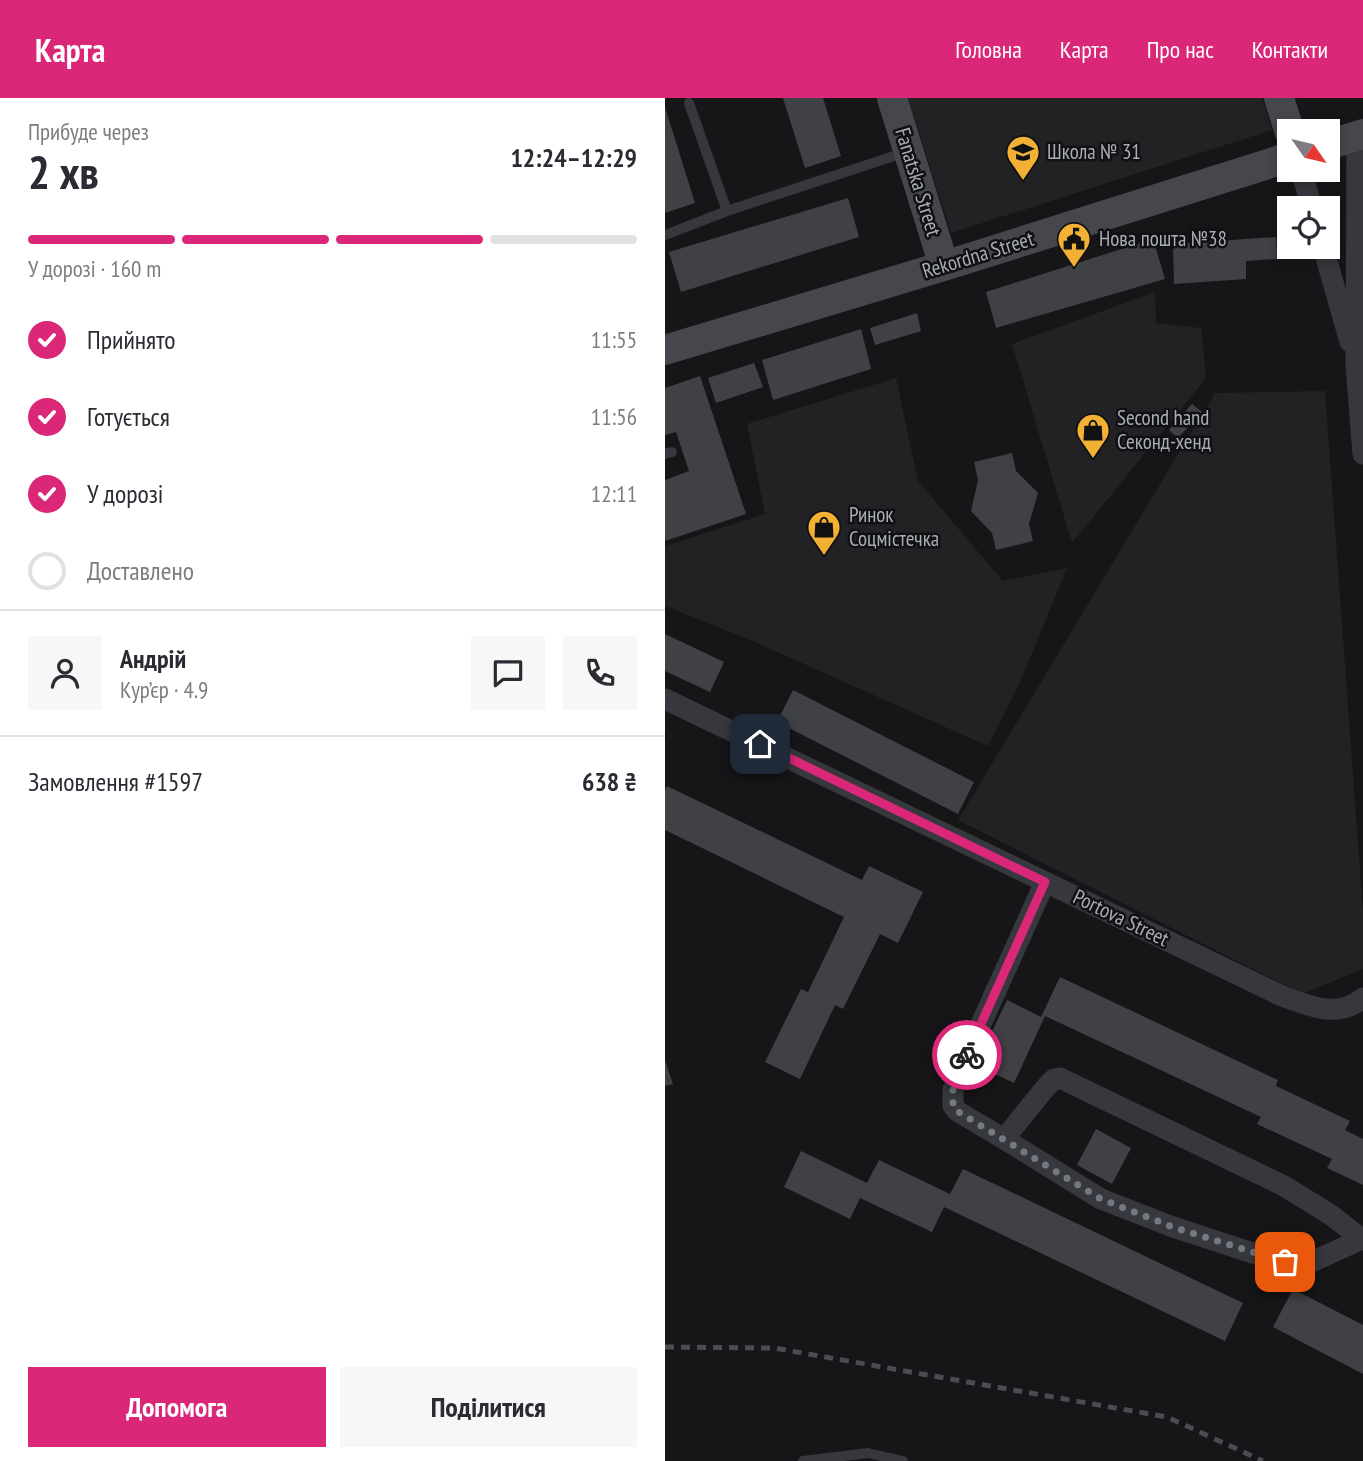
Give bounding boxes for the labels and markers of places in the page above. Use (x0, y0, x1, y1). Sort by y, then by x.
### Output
school or university icon: Школа № 31 (1004, 133, 1042, 182)
place label: Школа № 31 (1047, 138, 1141, 165)
public building icon: Нова пошта №38 (1055, 220, 1093, 269)
place label: Нова пошта №38 (1099, 225, 1227, 252)
place label: Second hand Секонд-хенд (1117, 404, 1211, 455)
shop icon: Second hand Секонд-хенд (1074, 411, 1112, 460)
place label: Ринок Соцмістечка (849, 501, 939, 552)
shop icon: Ринок Соцмістечка (805, 508, 843, 557)
pin (730, 714, 790, 774)
pin (1255, 1232, 1315, 1292)

